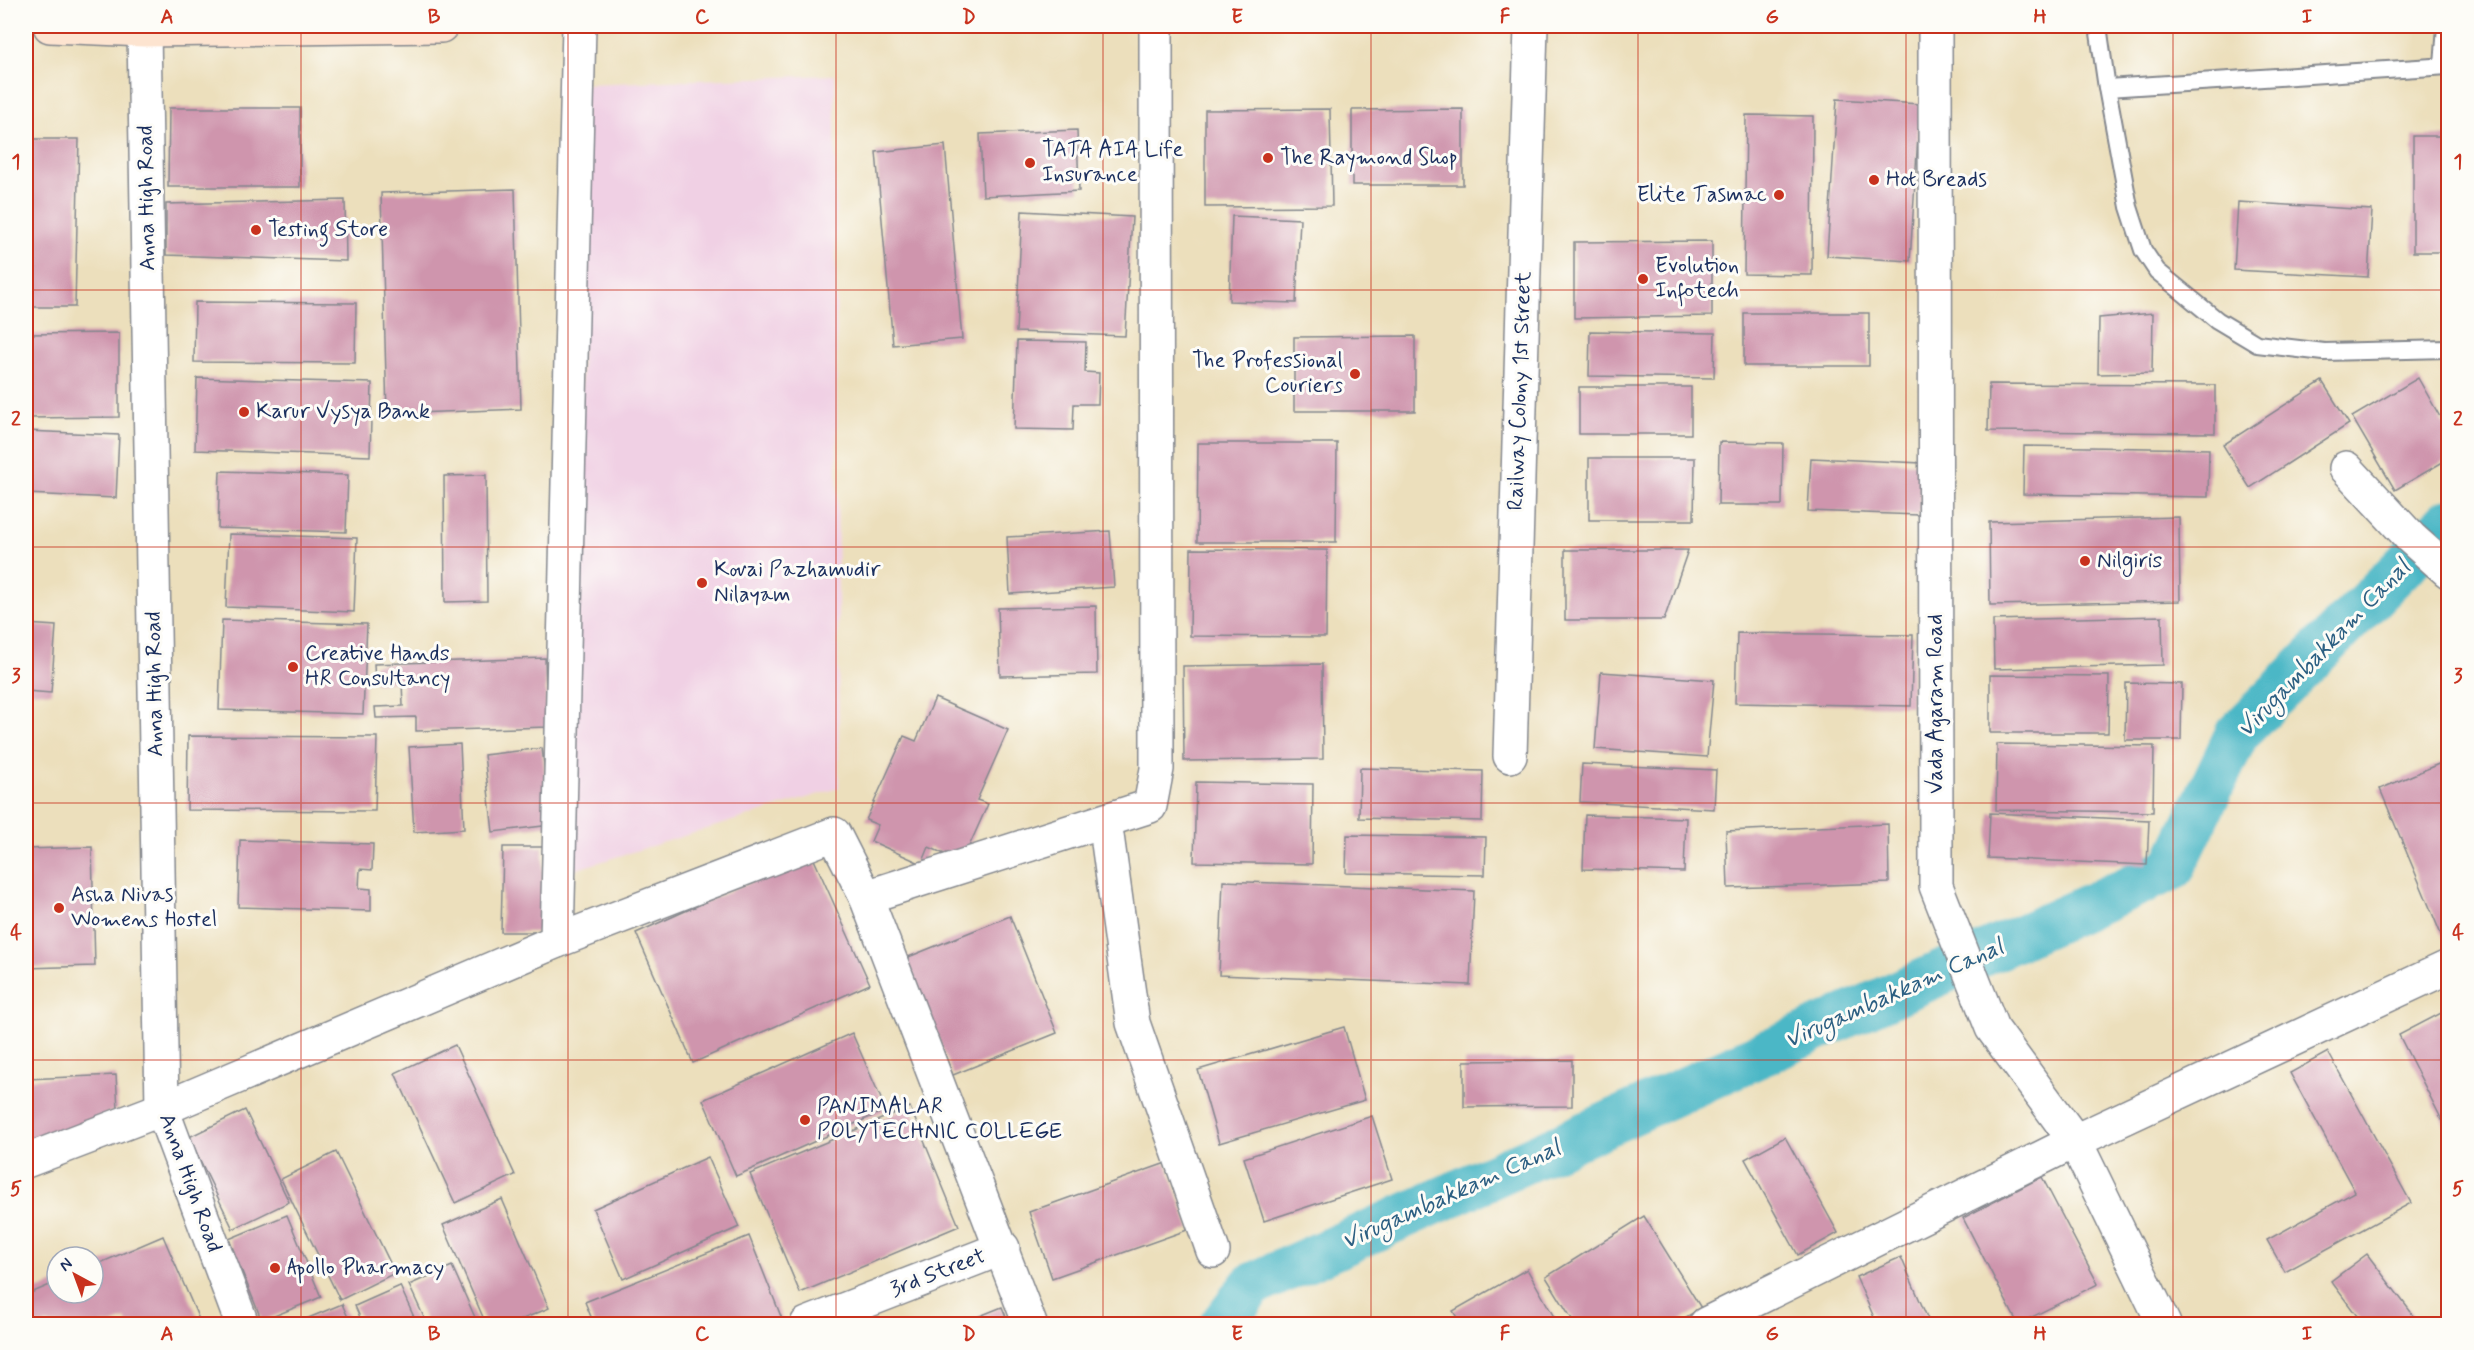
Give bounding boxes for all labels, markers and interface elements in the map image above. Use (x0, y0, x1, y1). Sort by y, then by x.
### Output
text: A (160, 4, 174, 31)
text: B (428, 4, 441, 31)
text: C (695, 4, 710, 31)
text: D (962, 4, 976, 31)
text: E (1231, 4, 1243, 31)
text: F (1500, 4, 1511, 31)
text: G (1765, 4, 1779, 31)
text: H (2033, 4, 2047, 31)
text: I (2302, 4, 2312, 31)
street label: Anna High Road (132, 125, 163, 271)
place label: TATA AIA Life Insurance (1042, 136, 1183, 189)
place label: The Raymond Shop (1280, 144, 1458, 172)
text: 1 (12, 149, 20, 176)
text: 1 (2454, 149, 2462, 176)
marker: The Raymond Shop (1261, 151, 1275, 165)
marker: TATA AIA Life Insurance (1023, 156, 1037, 170)
place label: Hot Breads (1886, 166, 1987, 194)
marker: Hot Breads (1867, 173, 1881, 187)
place label: Elite Tasmac (1637, 181, 1767, 209)
marker: Elite Tasmac (1772, 188, 1786, 202)
place label: Testing Store (268, 216, 388, 247)
marker: Testing Store (249, 223, 263, 237)
place label: Evolution Infotech (1655, 252, 1739, 307)
street label: Railway Colony 1st Street (1502, 271, 1538, 511)
marker: Evolution Infotech (1636, 272, 1650, 286)
place label: The Professional Couriers (1192, 347, 1343, 400)
marker: The Professional Couriers (1348, 367, 1362, 381)
place label: Karur Vysya Bank (256, 398, 430, 426)
marker: Karur Vysya Bank (237, 405, 251, 419)
text: 2 (11, 406, 21, 433)
text: 2 (2453, 406, 2463, 433)
place label: Nilgiris (2097, 547, 2163, 578)
water label: Virugambakkam Canal (2231, 552, 2420, 746)
marker: Nilgiris (2078, 554, 2092, 568)
place label: Kovai Pazhamudir Nilayam (714, 556, 881, 609)
marker: Kovai Pazhamudir Nilayam (695, 576, 709, 590)
street label: Anna High Road (140, 611, 171, 757)
street label: Vada Agaram Road (1922, 614, 1951, 794)
place label: Creative Hands HR Consultancy (305, 640, 450, 693)
marker: Creative Hands HR Consultancy (286, 660, 300, 674)
text: 3 (11, 663, 21, 690)
text: 3 (2453, 663, 2463, 690)
place label: Asha Nivas Womens Hostel (71, 881, 217, 934)
marker: Asha Nivas Womens Hostel (52, 901, 66, 915)
text: 4 (10, 920, 22, 947)
text: 4 (2452, 920, 2464, 947)
water label: Virugambakkam Canal (1780, 931, 2011, 1058)
place label: PANIMALAR POLYTECHNIC COLLEGE (817, 1093, 1062, 1146)
street label: Anna High Road (151, 1110, 228, 1257)
marker: PANIMALAR POLYTECHNIC COLLEGE (798, 1113, 812, 1127)
water label: Virugambakkam Canal (1337, 1132, 1568, 1259)
text: 5 (10, 1176, 22, 1203)
text: 5 (2452, 1176, 2464, 1203)
street label: 3rd Street (886, 1242, 990, 1304)
north arrow (45, 1245, 105, 1305)
text: N (55, 1253, 77, 1276)
place label: Apollo Pharmacy (287, 1254, 444, 1284)
marker: Apollo Pharmacy (268, 1261, 282, 1275)
text: A (160, 1321, 174, 1348)
text: B (428, 1321, 441, 1348)
text: C (695, 1321, 710, 1348)
text: D (962, 1321, 976, 1348)
text: E (1231, 1321, 1243, 1348)
text: F (1500, 1321, 1511, 1348)
text: G (1765, 1321, 1779, 1348)
text: H (2033, 1321, 2047, 1348)
text: I (2302, 1321, 2312, 1348)

